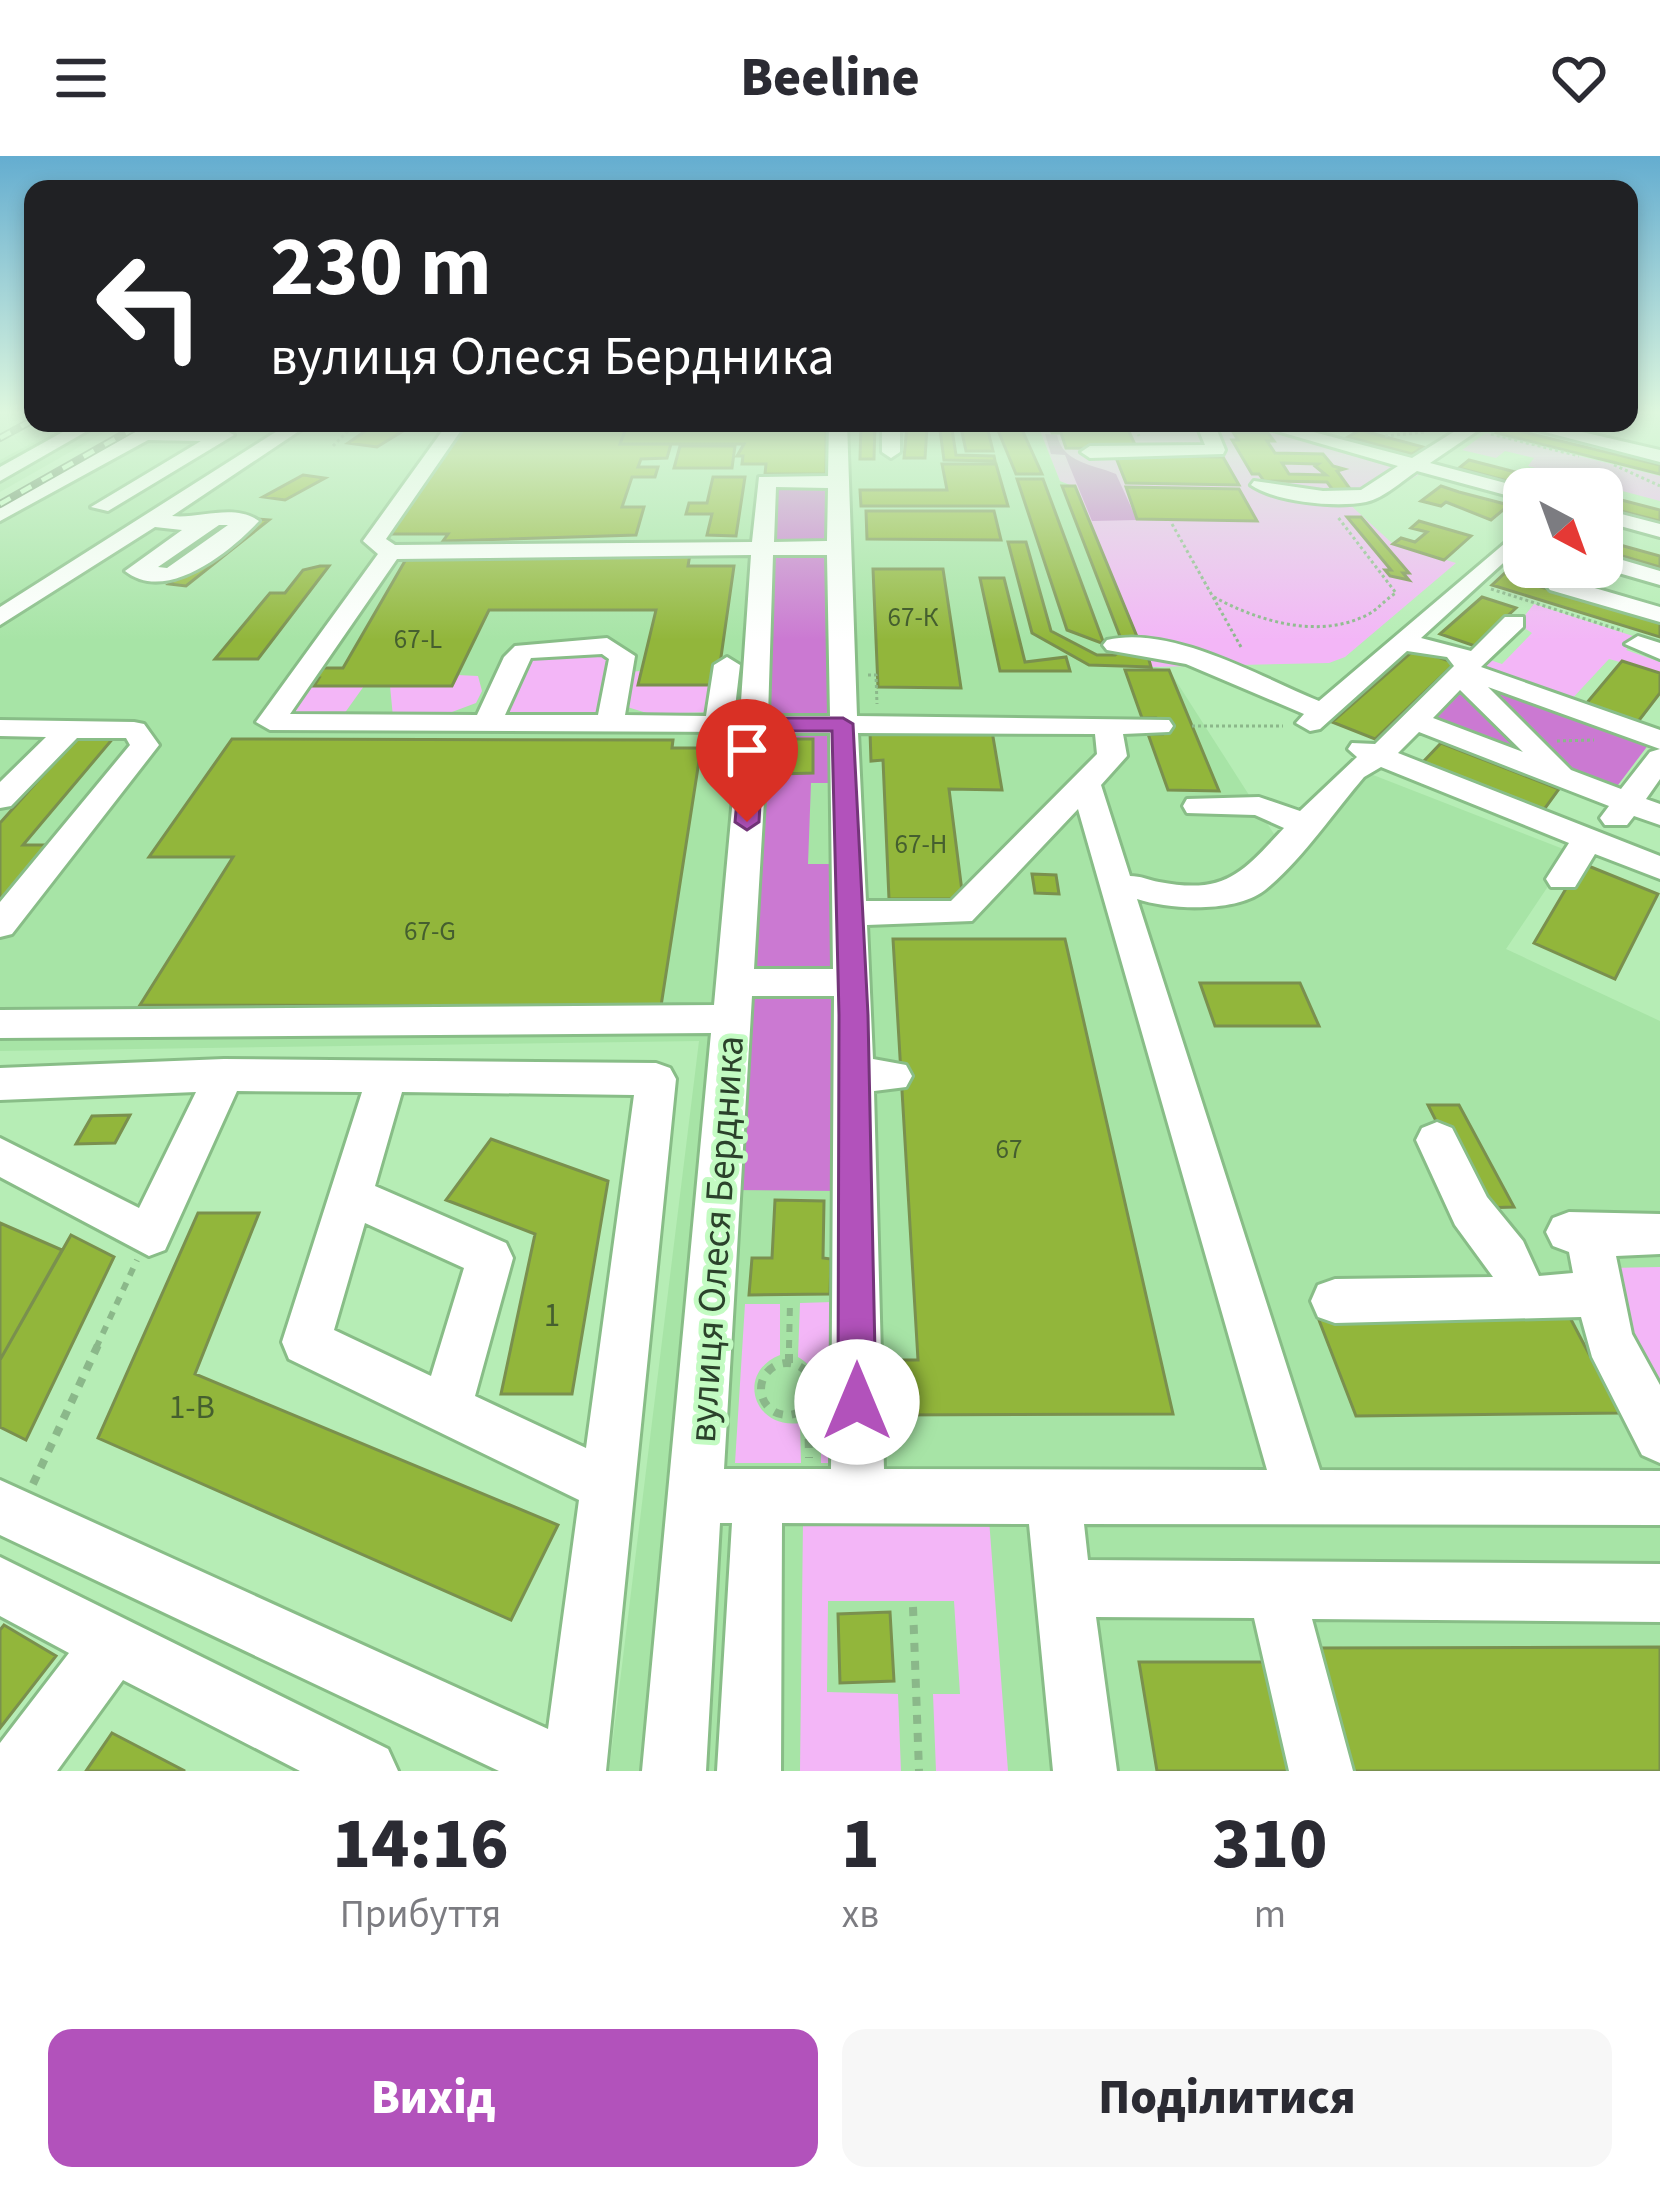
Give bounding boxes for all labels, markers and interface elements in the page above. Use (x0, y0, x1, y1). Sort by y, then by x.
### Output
text: Beeline (740, 40, 920, 117)
icon: menu (48, 45, 114, 111)
icon: heart (1546, 45, 1612, 111)
text: 230 m (270, 208, 492, 328)
icon: left (72, 228, 228, 384)
text: вулиця Олеся Бердника (270, 319, 835, 396)
north arrow (1503, 468, 1623, 588)
map controls (1503, 468, 1623, 588)
house number: 67-К (888, 598, 939, 637)
house number: 67-L (394, 620, 442, 659)
pin (696, 699, 798, 822)
icon: arrive (714, 717, 780, 783)
house number: 67-Н (895, 825, 947, 864)
house number: 67-G (404, 912, 456, 951)
street label: вулиця Олеся Бердника (675, 1034, 759, 1445)
house number: 67 (996, 1130, 1022, 1169)
house number: 1 (544, 1292, 560, 1339)
position arrow (794, 1339, 920, 1465)
house number: 1-В (169, 1384, 215, 1431)
text: 14:16 (333, 1793, 509, 1896)
text: 1 (841, 1793, 880, 1896)
text: 310 (1212, 1793, 1327, 1896)
text: Прибуття (340, 1887, 501, 1943)
text: хв (842, 1887, 879, 1943)
text: m (1254, 1887, 1286, 1943)
button: Вихід (48, 2029, 818, 2167)
button: Поділитися (842, 2029, 1612, 2167)

